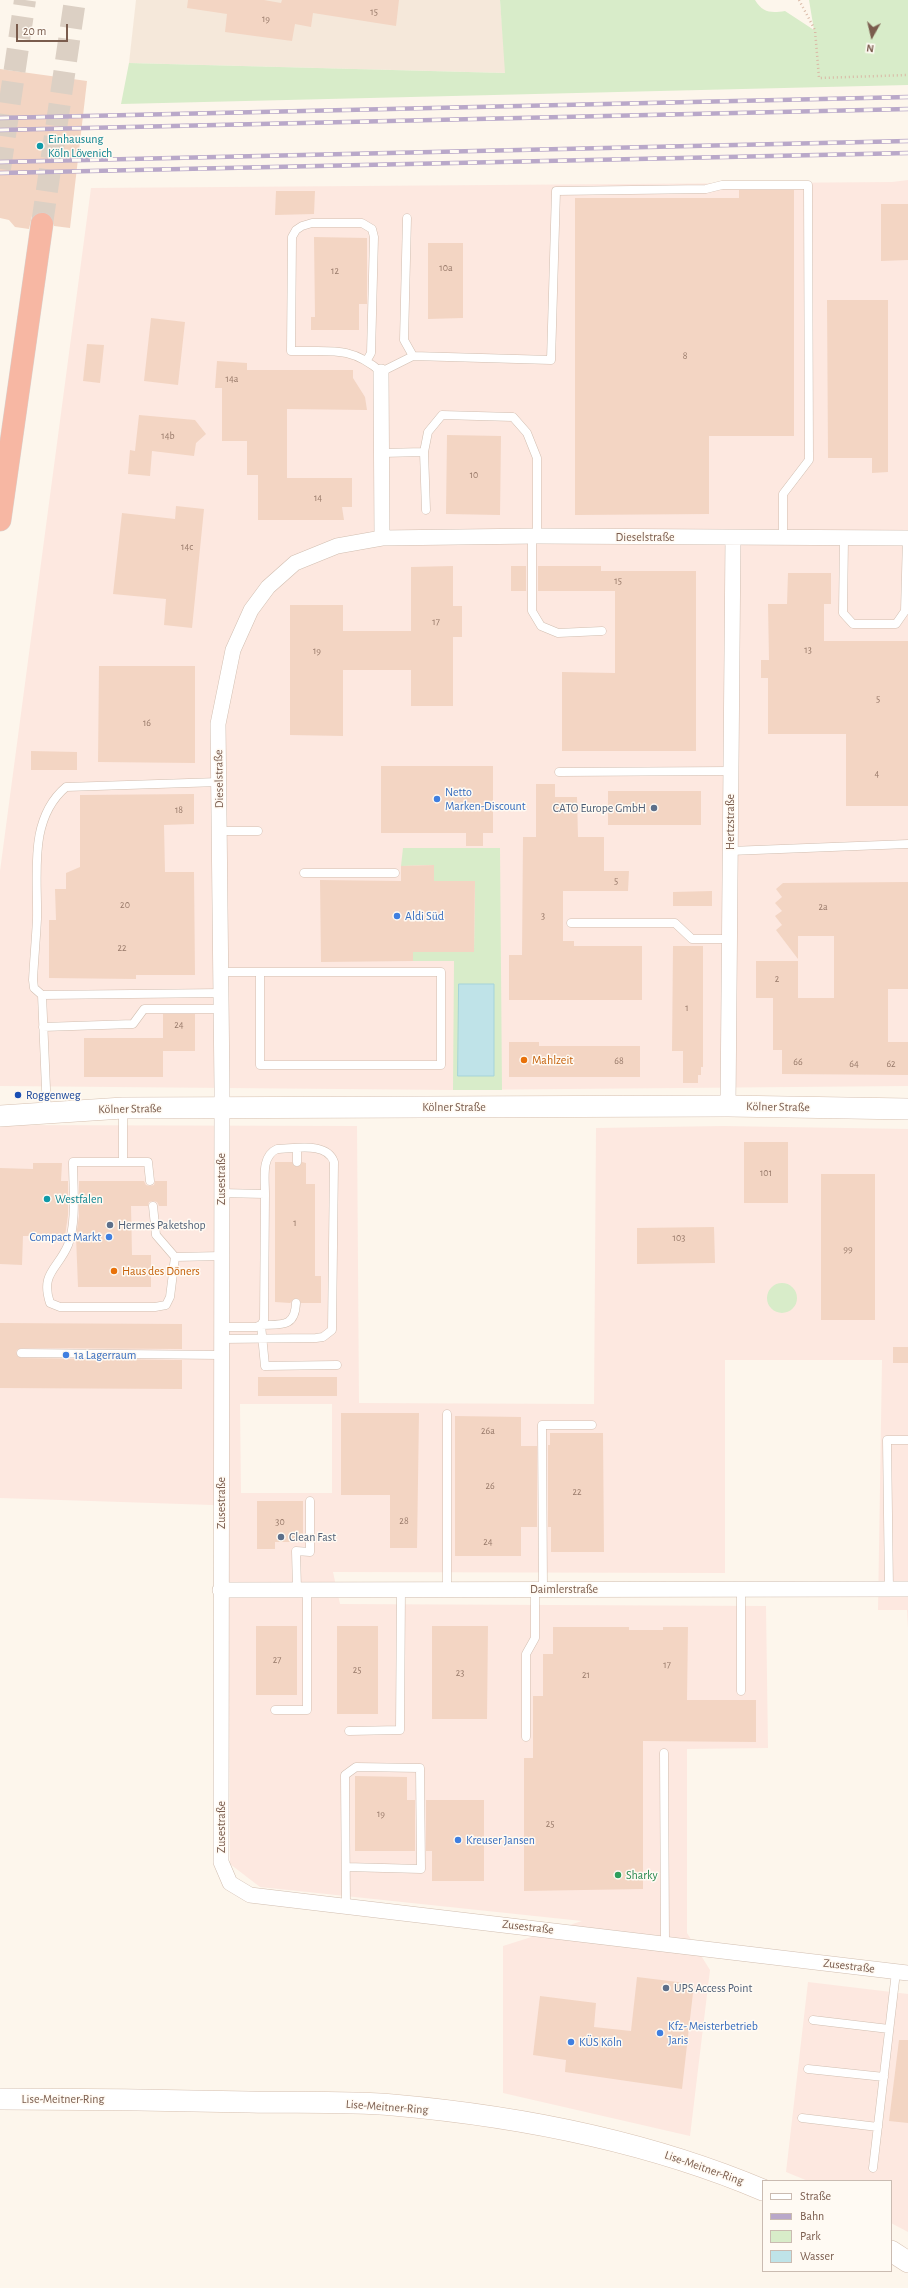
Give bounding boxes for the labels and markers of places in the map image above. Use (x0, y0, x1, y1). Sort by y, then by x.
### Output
place label: Einhausung Köln Lövenich (48, 132, 112, 160)
marker: Einhausung Köln Lövenich (35, 141, 45, 151)
place label: Netto Marken-Discount (445, 785, 526, 813)
marker: Netto Marken-Discount (432, 794, 442, 804)
place label: CATO Europe GmbH (553, 801, 646, 815)
marker: CATO Europe GmbH (649, 803, 659, 813)
place label: Aldi Süd (405, 909, 444, 923)
marker: Aldi Süd (392, 911, 402, 921)
place label: Mahlzeit (532, 1053, 573, 1067)
marker: Mahlzeit (519, 1055, 529, 1065)
place label: Roggenweg (26, 1088, 80, 1102)
marker: Roggenweg (13, 1090, 23, 1100)
place label: Westfalen (55, 1192, 103, 1206)
marker: Westfalen (42, 1194, 52, 1204)
place label: Hermes Paketshop (118, 1218, 206, 1232)
marker: Hermes Paketshop (105, 1220, 115, 1230)
place label: Compact Markt (30, 1230, 101, 1244)
marker: Compact Markt (104, 1232, 114, 1242)
place label: Haus des Döners (122, 1264, 200, 1278)
marker: Haus des Döners (109, 1266, 119, 1276)
place label: 1a Lagerraum (74, 1348, 136, 1362)
marker: 1a Lagerraum (61, 1350, 71, 1360)
place label: Clean Fast (289, 1530, 336, 1544)
marker: Clean Fast (276, 1532, 286, 1542)
place label: Kreuser Jansen (466, 1833, 535, 1847)
marker: Kreuser Jansen (453, 1835, 463, 1845)
place label: Sharky (626, 1868, 658, 1882)
marker: Sharky (613, 1870, 623, 1880)
place label: UPS Access Point (674, 1981, 752, 1995)
marker: UPS Access Point (661, 1983, 671, 1993)
place label: Kfz- Meisterbetrieb Jaris (668, 2019, 758, 2047)
marker: Kfz- Meisterbetrieb Jaris (655, 2028, 665, 2038)
place label: KÜS Köln (579, 2035, 622, 2049)
marker: KÜS Köln (566, 2037, 576, 2047)

